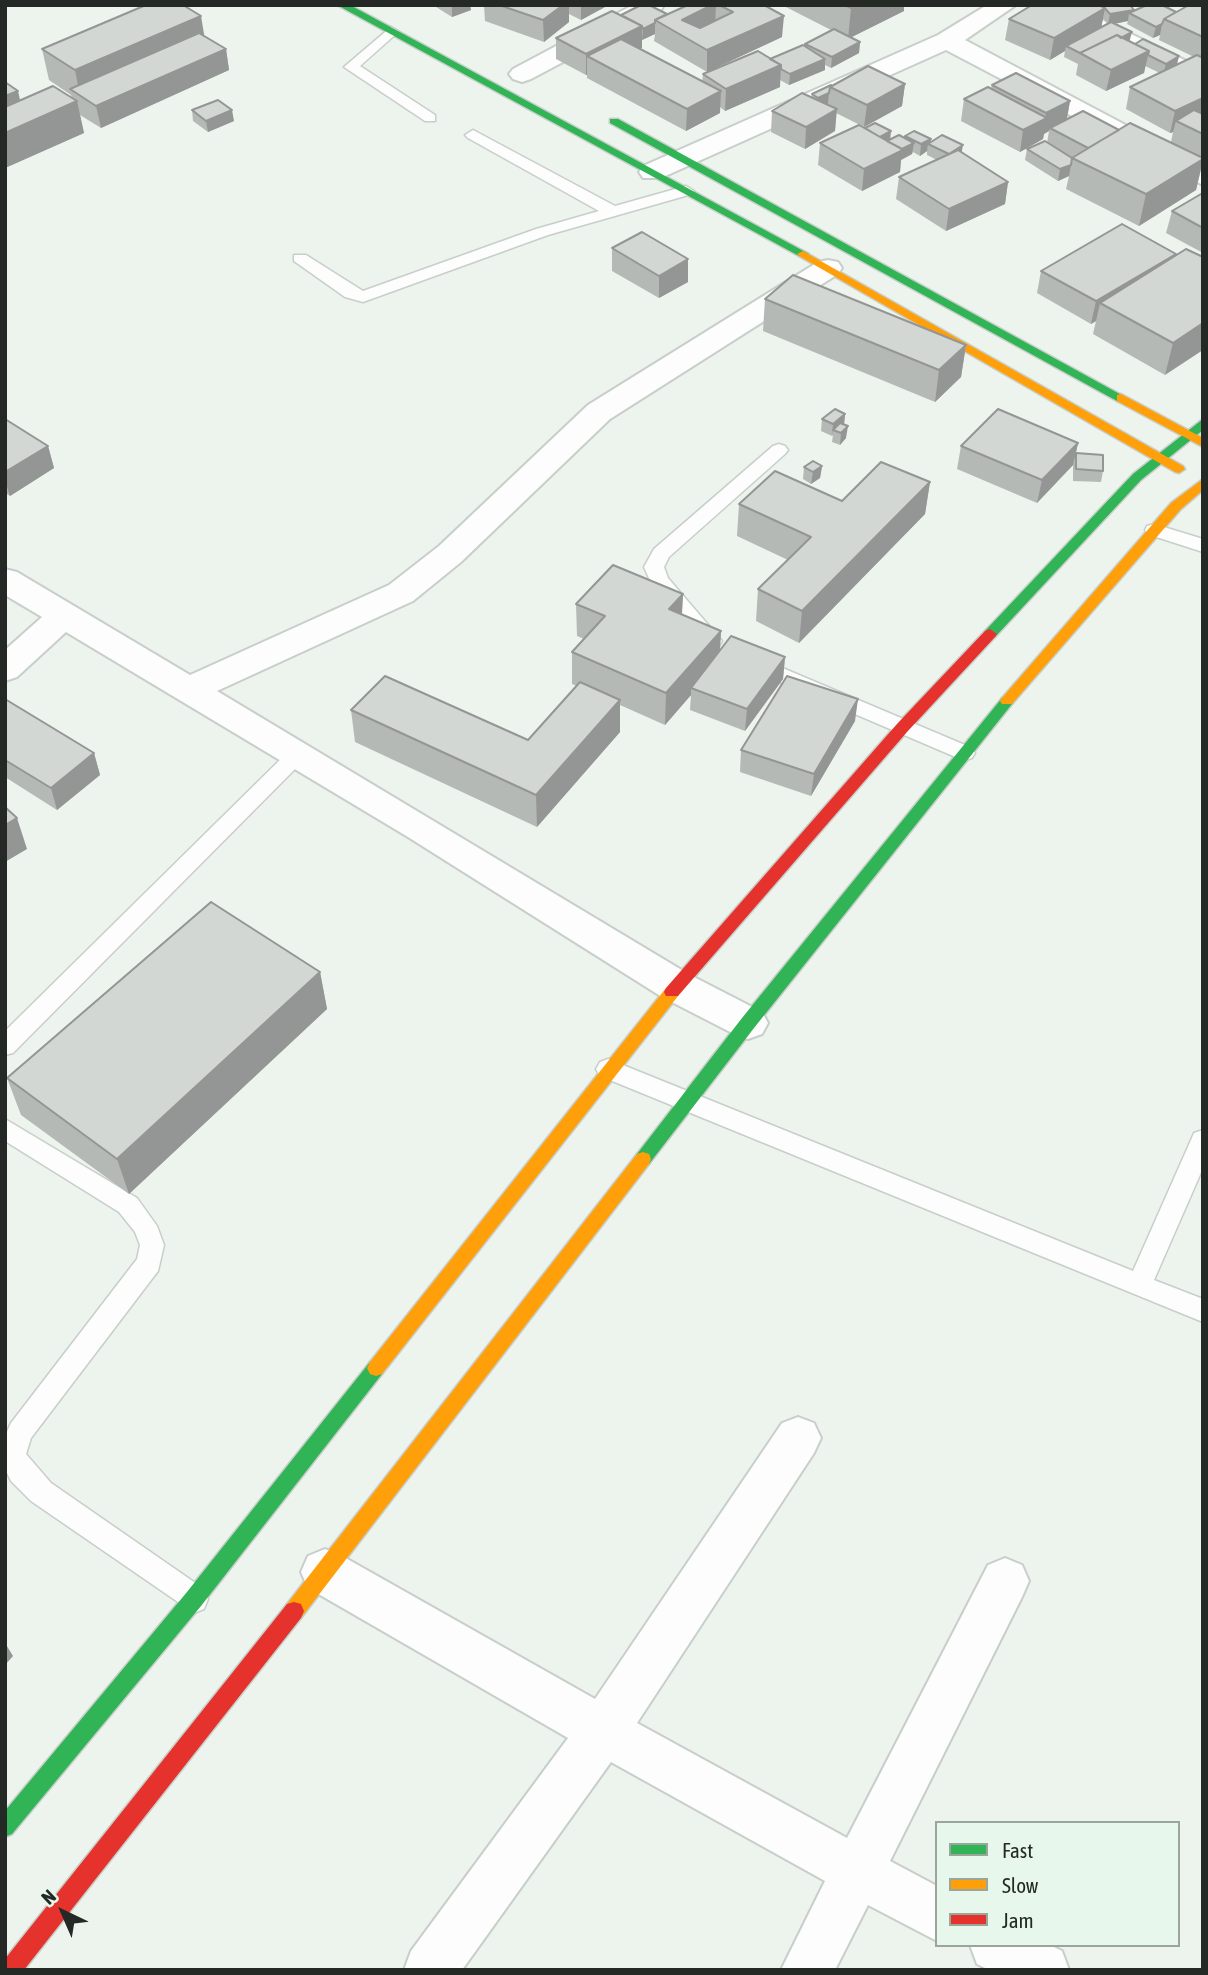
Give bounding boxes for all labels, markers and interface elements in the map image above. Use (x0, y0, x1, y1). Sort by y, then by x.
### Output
legend (935, 1821, 1180, 1947)
text: Fast (1002, 1838, 1033, 1862)
text: Slow (1002, 1873, 1038, 1897)
north arrow (28, 1877, 98, 1947)
text: N (37, 1885, 60, 1909)
text: Jam (1002, 1908, 1034, 1932)

